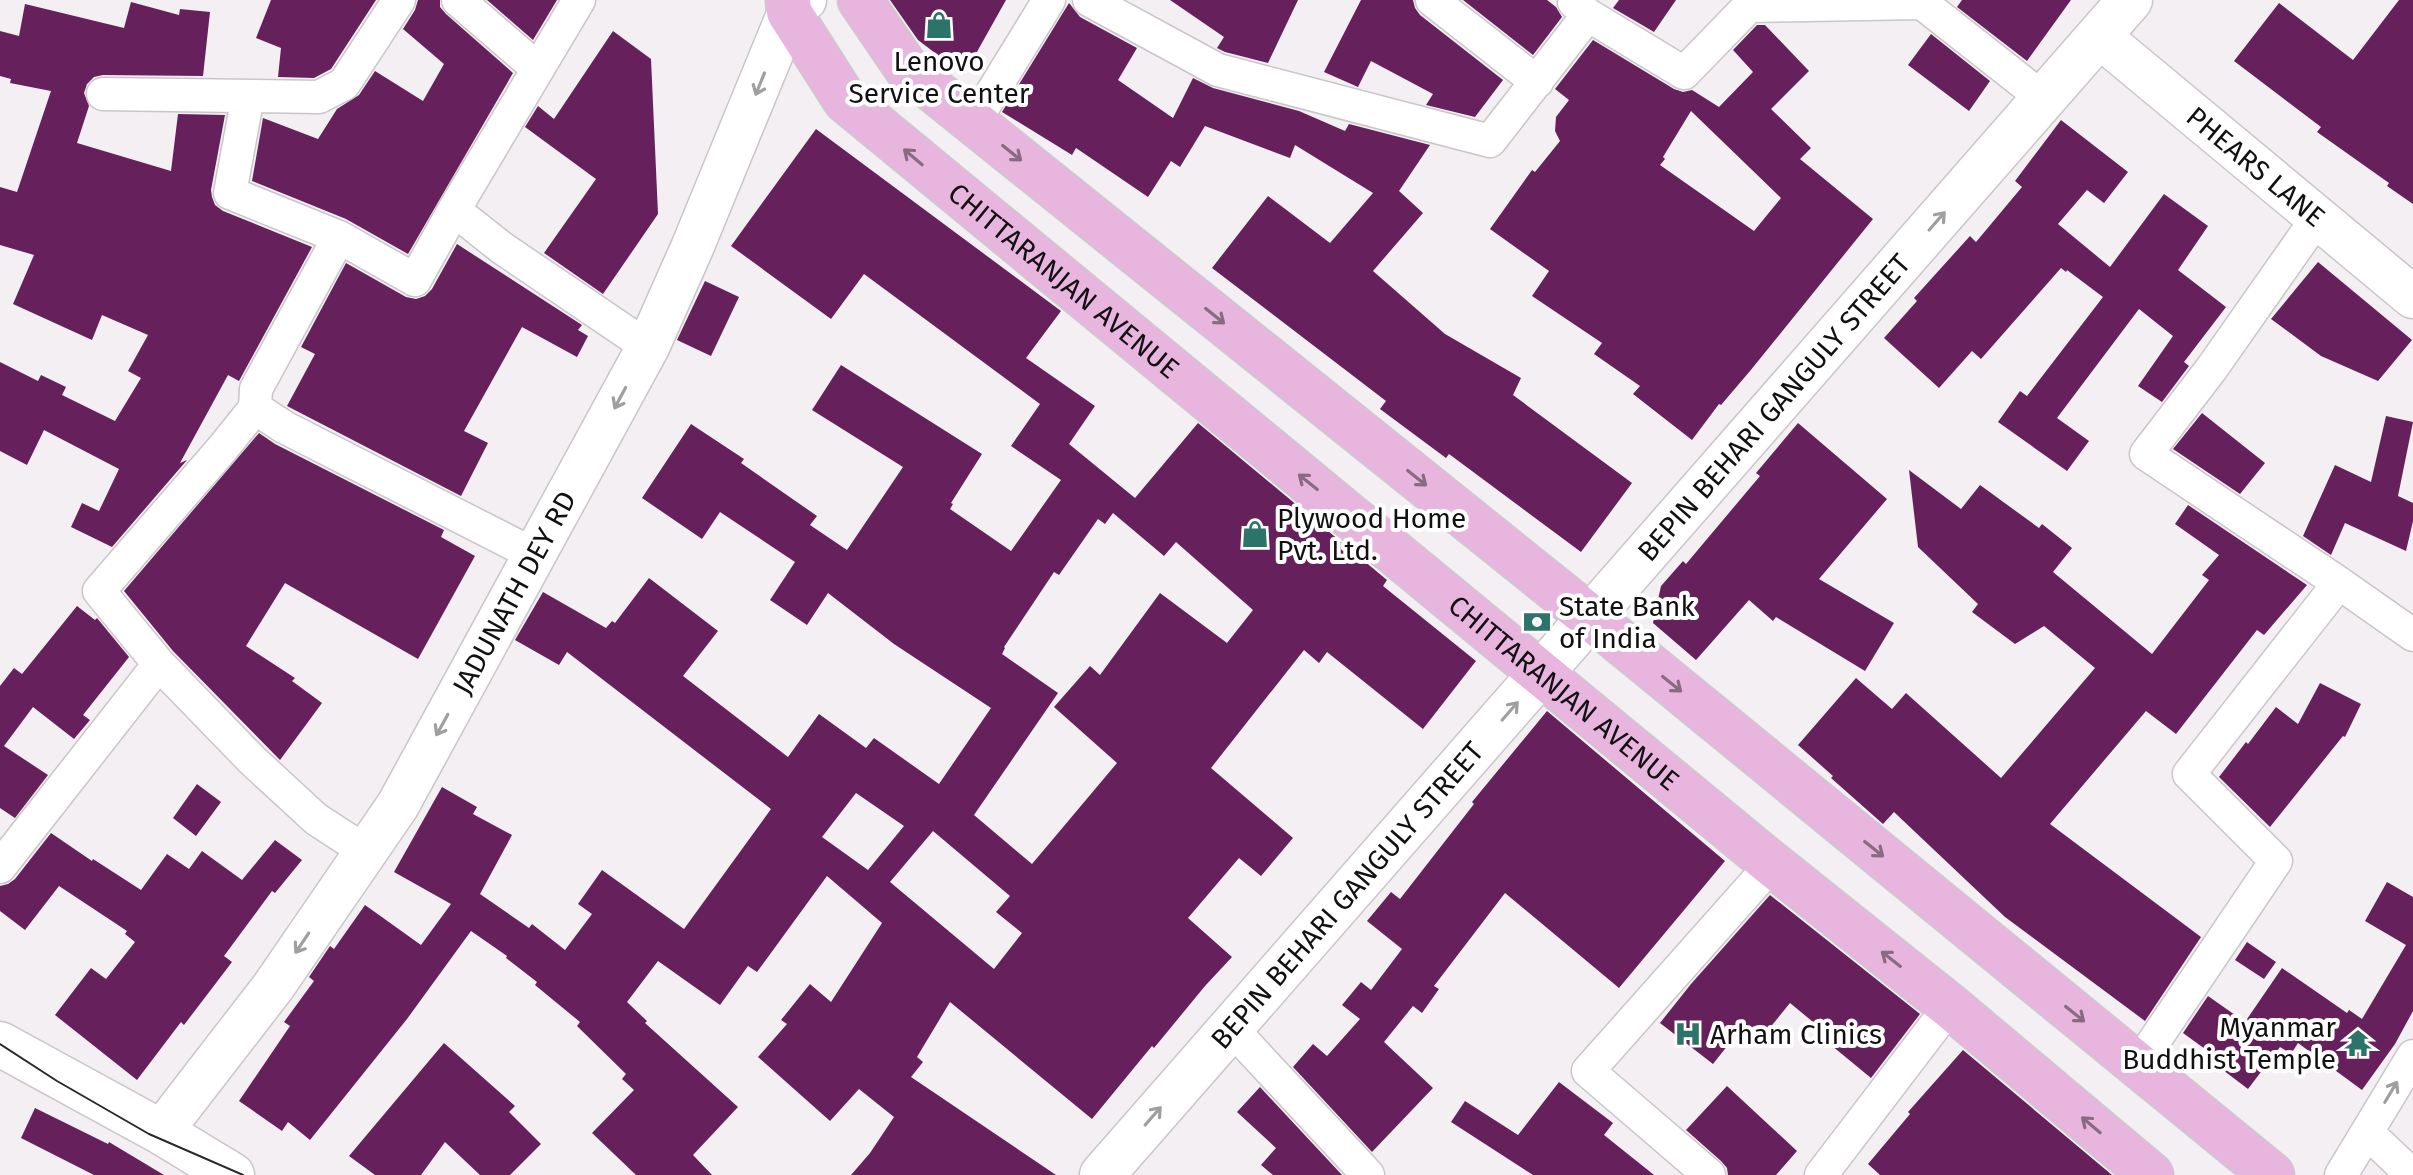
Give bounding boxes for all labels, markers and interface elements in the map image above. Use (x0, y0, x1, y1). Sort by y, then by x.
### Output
shop icon: Lenovo Service Center (924, 10, 954, 40)
place label: Lenovo Service Center (848, 45, 1030, 110)
one-way arrow (751, 71, 766, 96)
street label: PHEARS LANE (2180, 100, 2331, 234)
one-way arrow (1001, 144, 1022, 162)
one-way arrow (904, 148, 924, 166)
street label: CHITTARANJAN AVENUE (942, 176, 1185, 385)
one-way arrow (1928, 212, 1946, 232)
street label: BEPIN BEHARI GANGULY STREET (1631, 247, 1917, 568)
one-way arrow (1204, 306, 1225, 324)
one-way arrow (612, 385, 627, 409)
one-way arrow (1406, 470, 1427, 487)
one-way arrow (1299, 473, 1319, 491)
street label: JADUNATH DEY RD (446, 485, 583, 700)
place label: Plywood Home Pvt. Ltd. (1277, 502, 1466, 567)
shop icon: Plywood Home Pvt. Ltd. (1240, 519, 1270, 549)
street label: CHITTARANJAN AVENUE (1442, 588, 1686, 797)
place label: State Bank of India (1559, 590, 1695, 655)
bank icon: State Bank of India (1522, 607, 1552, 637)
one-way arrow (1662, 675, 1682, 693)
one-way arrow (1500, 701, 1518, 721)
one-way arrow (434, 712, 450, 736)
street label: BEPIN BEHARI GANGULY STREET (1204, 735, 1491, 1056)
one-way arrow (1863, 840, 1883, 858)
one-way arrow (294, 932, 311, 954)
one-way arrow (1881, 950, 1902, 967)
one-way arrow (2064, 1005, 2085, 1023)
place label: Myanmar Buddhist Temple (2122, 1011, 2336, 1076)
place label: Arham Clinics (1710, 1018, 1882, 1051)
hospital icon: Arham Clinics (1673, 1019, 1703, 1049)
temple icon: Myanmar Buddhist Temple (2343, 1028, 2373, 1058)
one-way arrow (2384, 1081, 2400, 1104)
one-way arrow (1144, 1107, 1162, 1127)
one-way arrow (2082, 1116, 2102, 1134)

